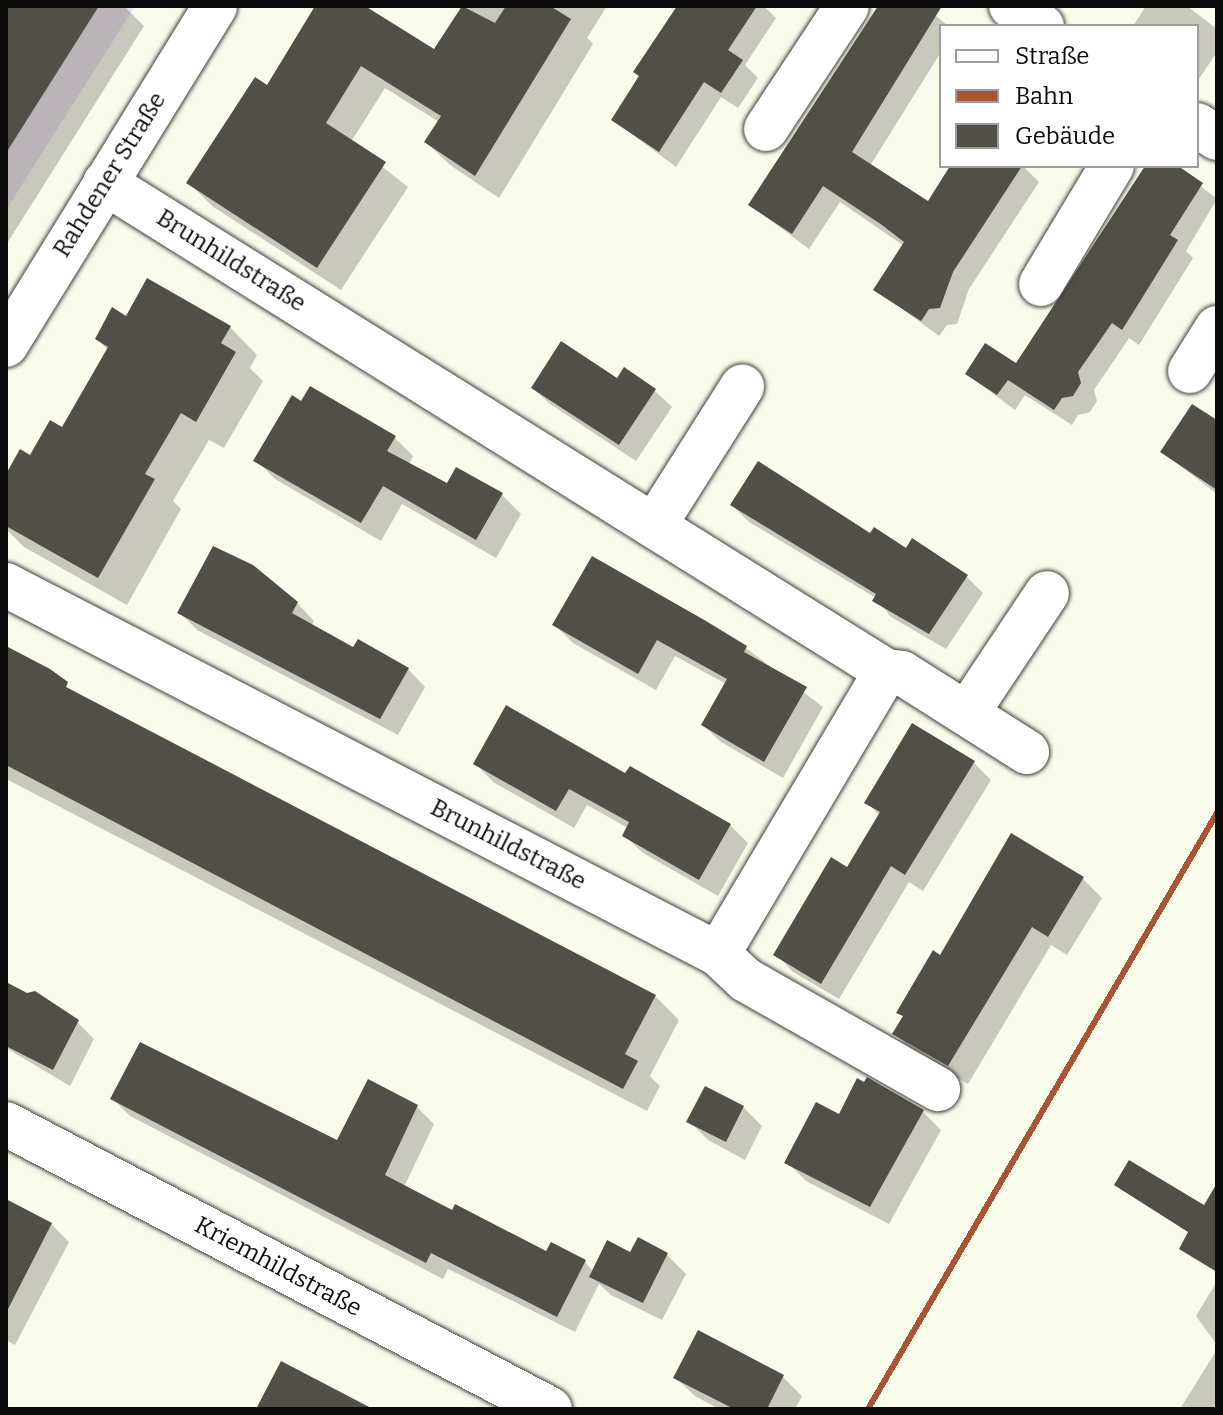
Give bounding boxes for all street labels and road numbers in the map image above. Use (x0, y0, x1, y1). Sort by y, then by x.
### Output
street label: Rahdener Straße (48, 87, 172, 263)
street label: Brunhildstraße (151, 204, 311, 318)
street label: Brunhildstraße (426, 793, 590, 897)
street label: Kriemhildstraße (190, 1211, 366, 1323)

